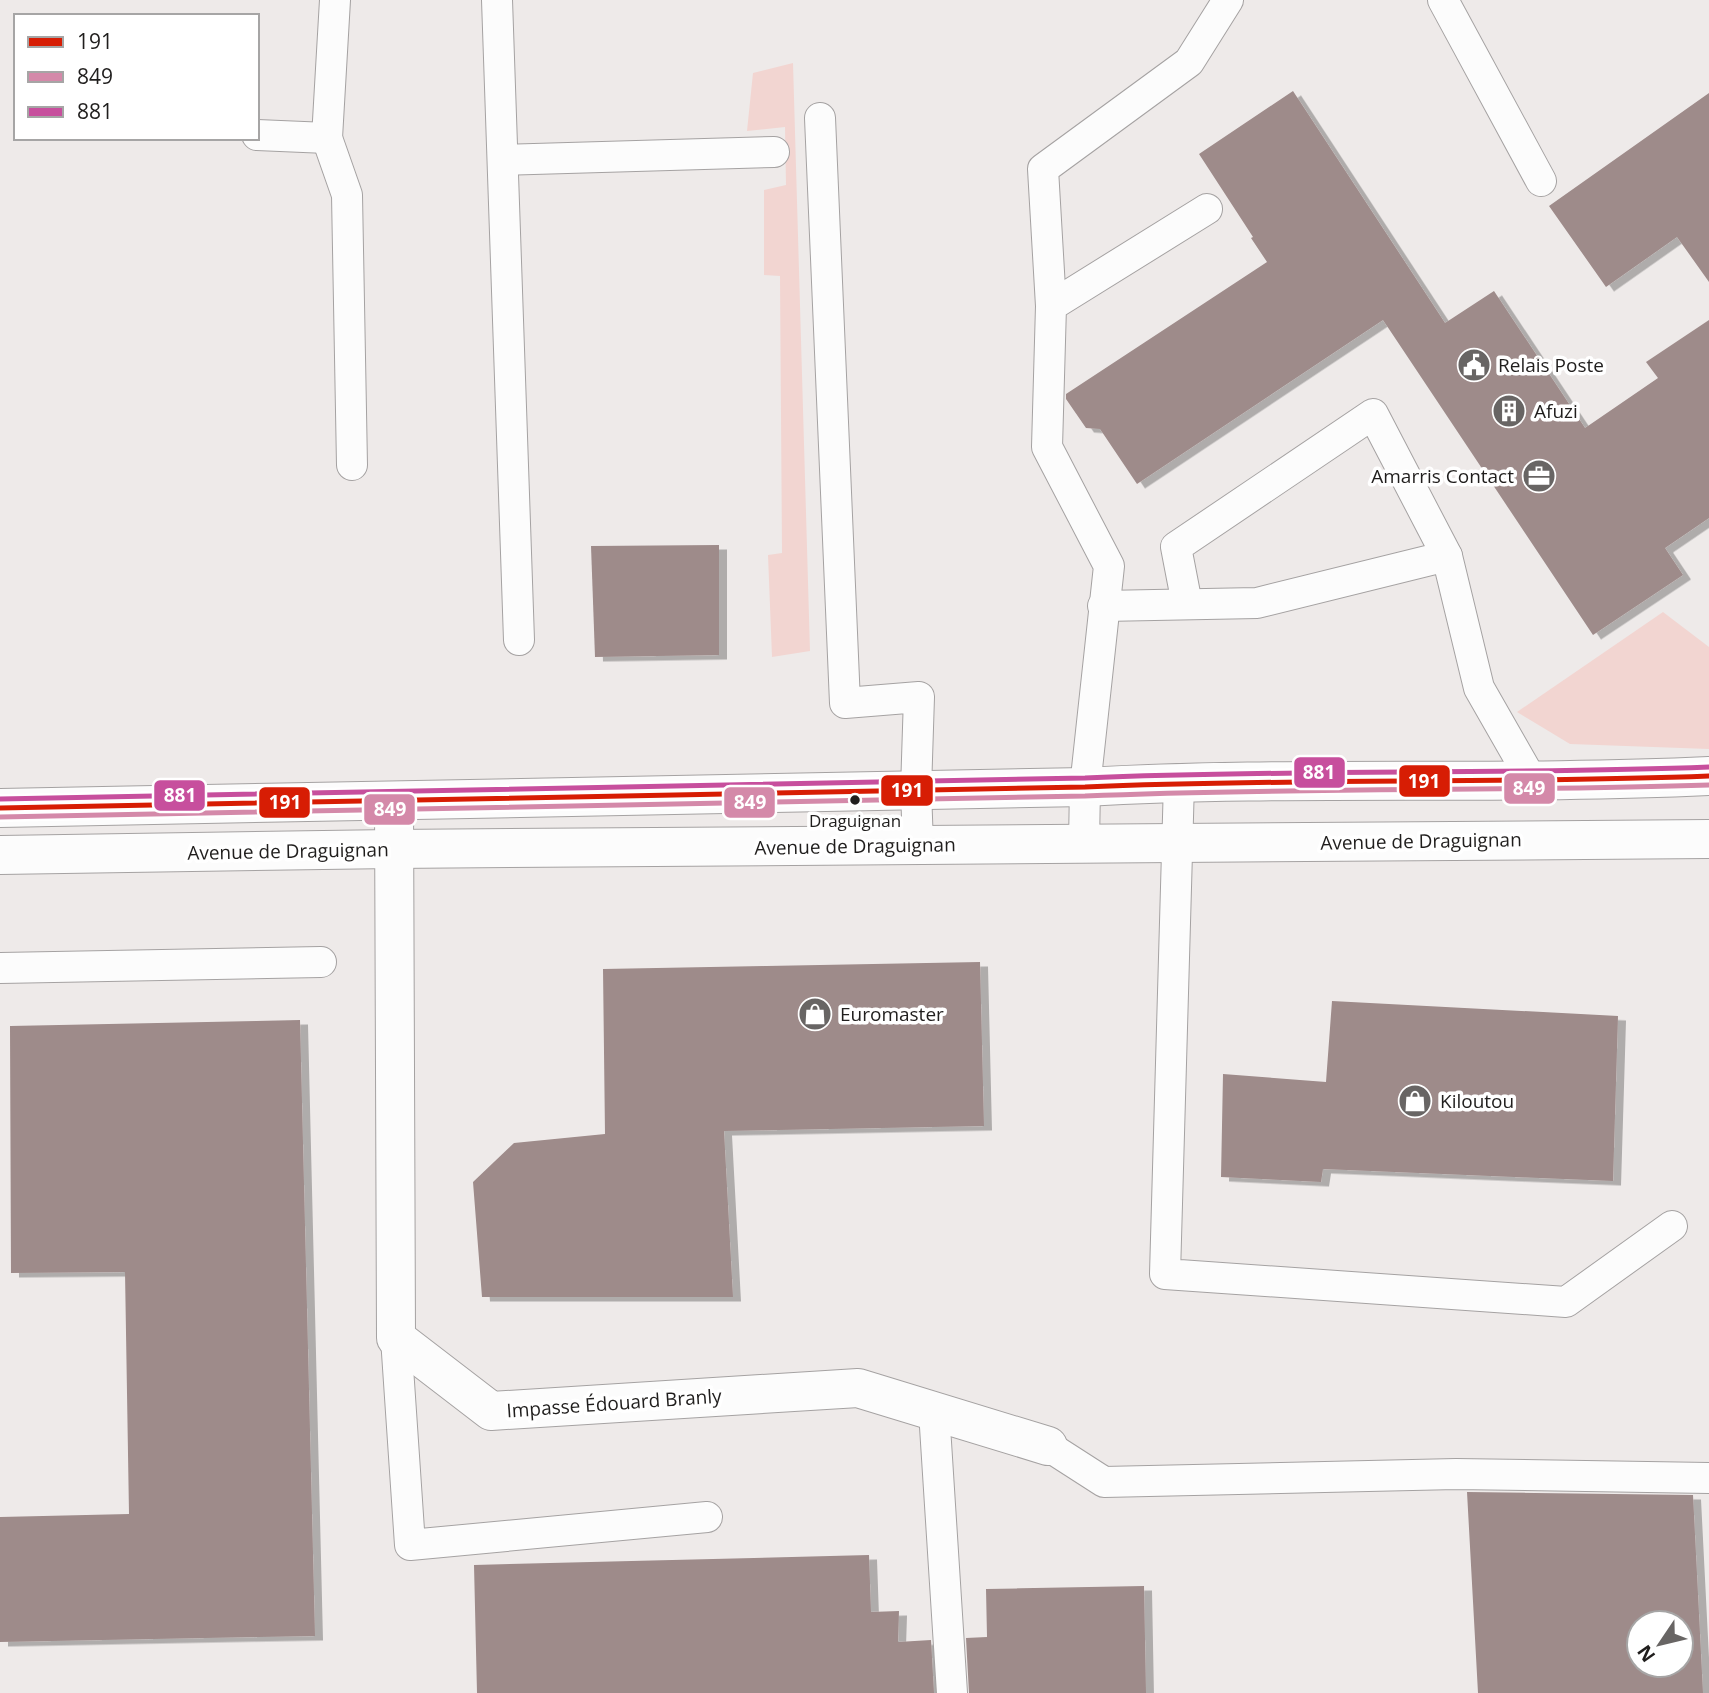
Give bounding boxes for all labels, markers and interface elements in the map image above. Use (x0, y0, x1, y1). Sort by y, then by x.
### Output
legend (14, 14, 259, 140)
text: 191 (77, 27, 113, 55)
text: 849 (77, 62, 113, 90)
text: 881 (77, 97, 113, 125)
public building icon: Relais Poste (1455, 346, 1493, 384)
place label: Relais Poste (1498, 352, 1604, 378)
building icon: Afuzi (1490, 392, 1528, 430)
place label: Afuzi (1534, 398, 1578, 424)
office icon: Amarris Contact (1520, 457, 1558, 495)
place label: Amarris Contact (1371, 463, 1514, 489)
line badge: 881 (1293, 756, 1346, 789)
text: 881 (1303, 759, 1335, 785)
line badge: 191 (1398, 764, 1451, 798)
text: 191 (1408, 768, 1440, 794)
line badge: 849 (1503, 772, 1556, 805)
line badge: 191 (880, 774, 934, 807)
text: 849 (1513, 775, 1545, 801)
text: 191 (891, 777, 923, 803)
line badge: 881 (153, 779, 206, 812)
text: 881 (164, 782, 196, 808)
line badge: 191 (258, 786, 311, 819)
line badge: 849 (723, 786, 776, 819)
text: 191 (269, 789, 301, 815)
text: 849 (734, 789, 766, 815)
line badge: 849 (363, 793, 416, 826)
marker: Draguignan (848, 793, 862, 807)
text: 849 (374, 796, 406, 822)
place label: Draguignan (809, 809, 901, 832)
street label: Avenue de Draguignan (1320, 826, 1522, 856)
street label: Avenue de Draguignan (754, 831, 956, 861)
street label: Avenue de Draguignan (187, 836, 389, 866)
shop icon: Euromaster (796, 995, 834, 1033)
place label: Euromaster (840, 1001, 944, 1027)
shop icon: Kiloutou (1396, 1082, 1434, 1120)
place label: Kiloutou (1440, 1088, 1514, 1114)
street label: Impasse Édouard Branly (506, 1382, 723, 1423)
north arrow (1625, 1609, 1695, 1679)
text: N (1631, 1640, 1661, 1668)

